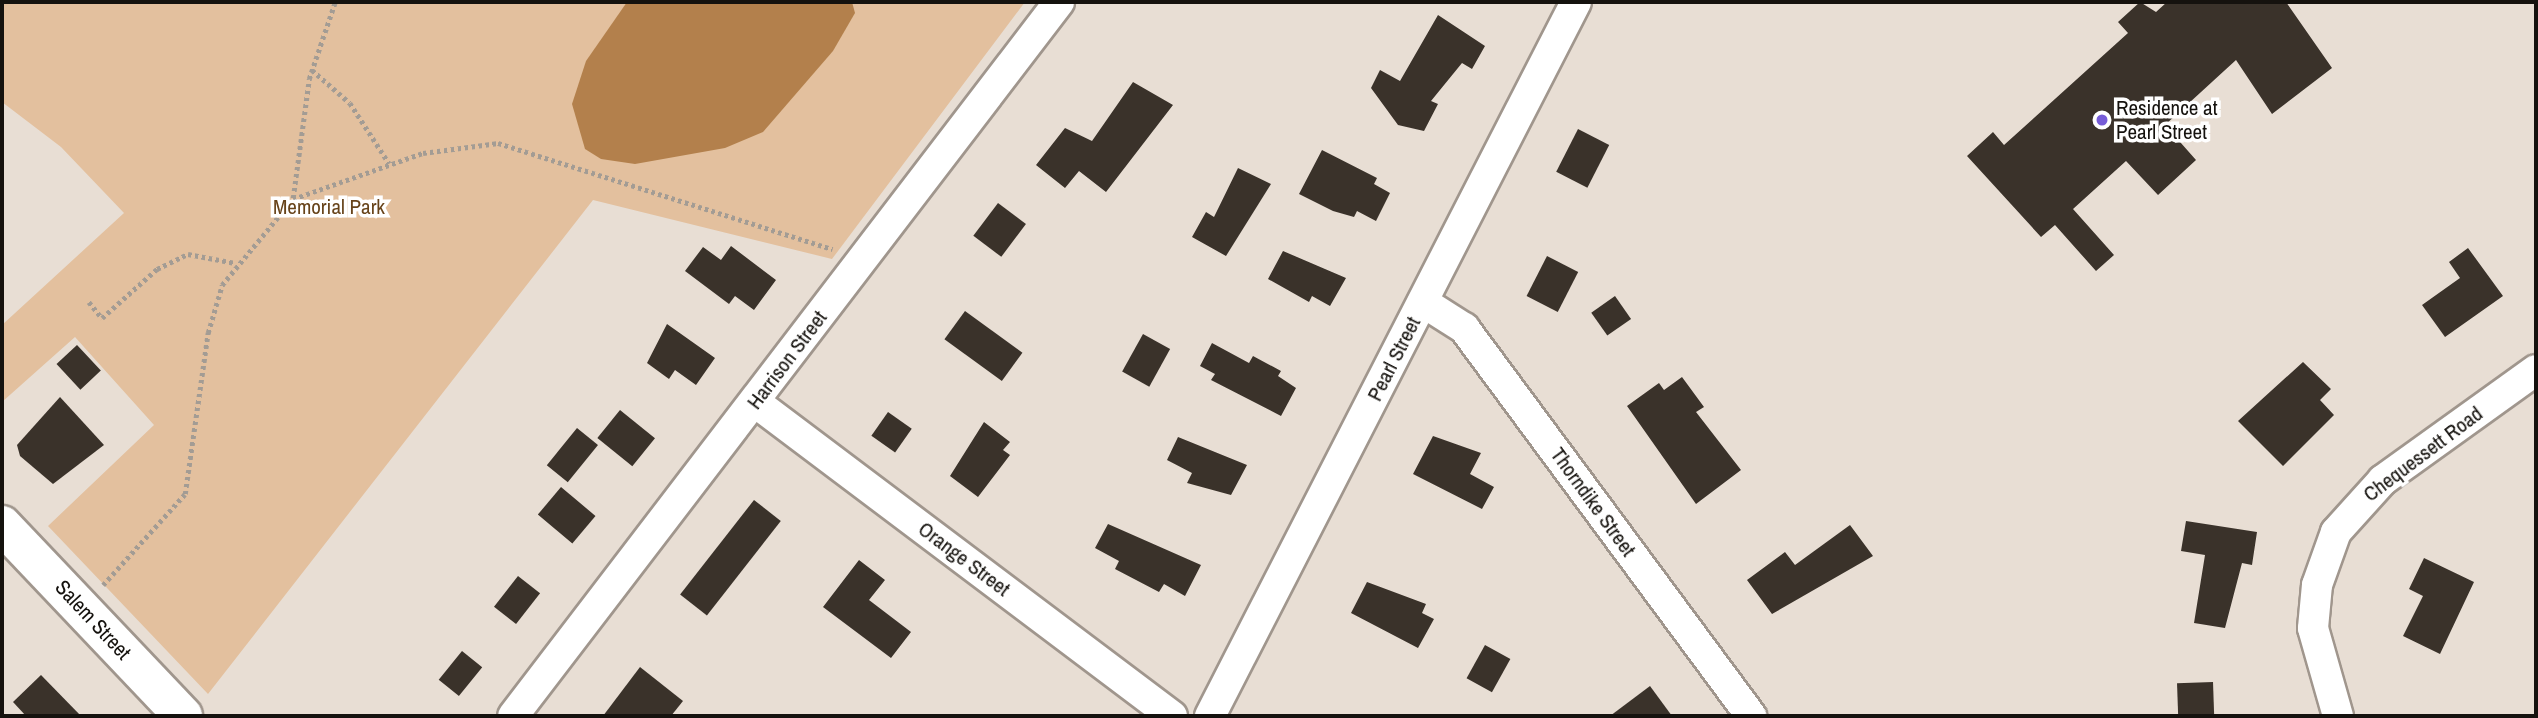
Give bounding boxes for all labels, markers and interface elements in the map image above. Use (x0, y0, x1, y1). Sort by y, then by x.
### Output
place label: Residence at Pearl Street (2116, 95, 2217, 145)
marker: Residence at Pearl Street (2094, 112, 2110, 128)
park label: Memorial Park (273, 194, 385, 220)
street label: Harrison Street (742, 306, 832, 414)
street label: Pearl Street (1362, 313, 1426, 405)
street label: Chequessett Road (2358, 401, 2488, 507)
street label: Thorndike Street (1545, 443, 1641, 561)
street label: Orange Street (913, 516, 1015, 602)
street label: Salem Street (50, 575, 136, 665)

